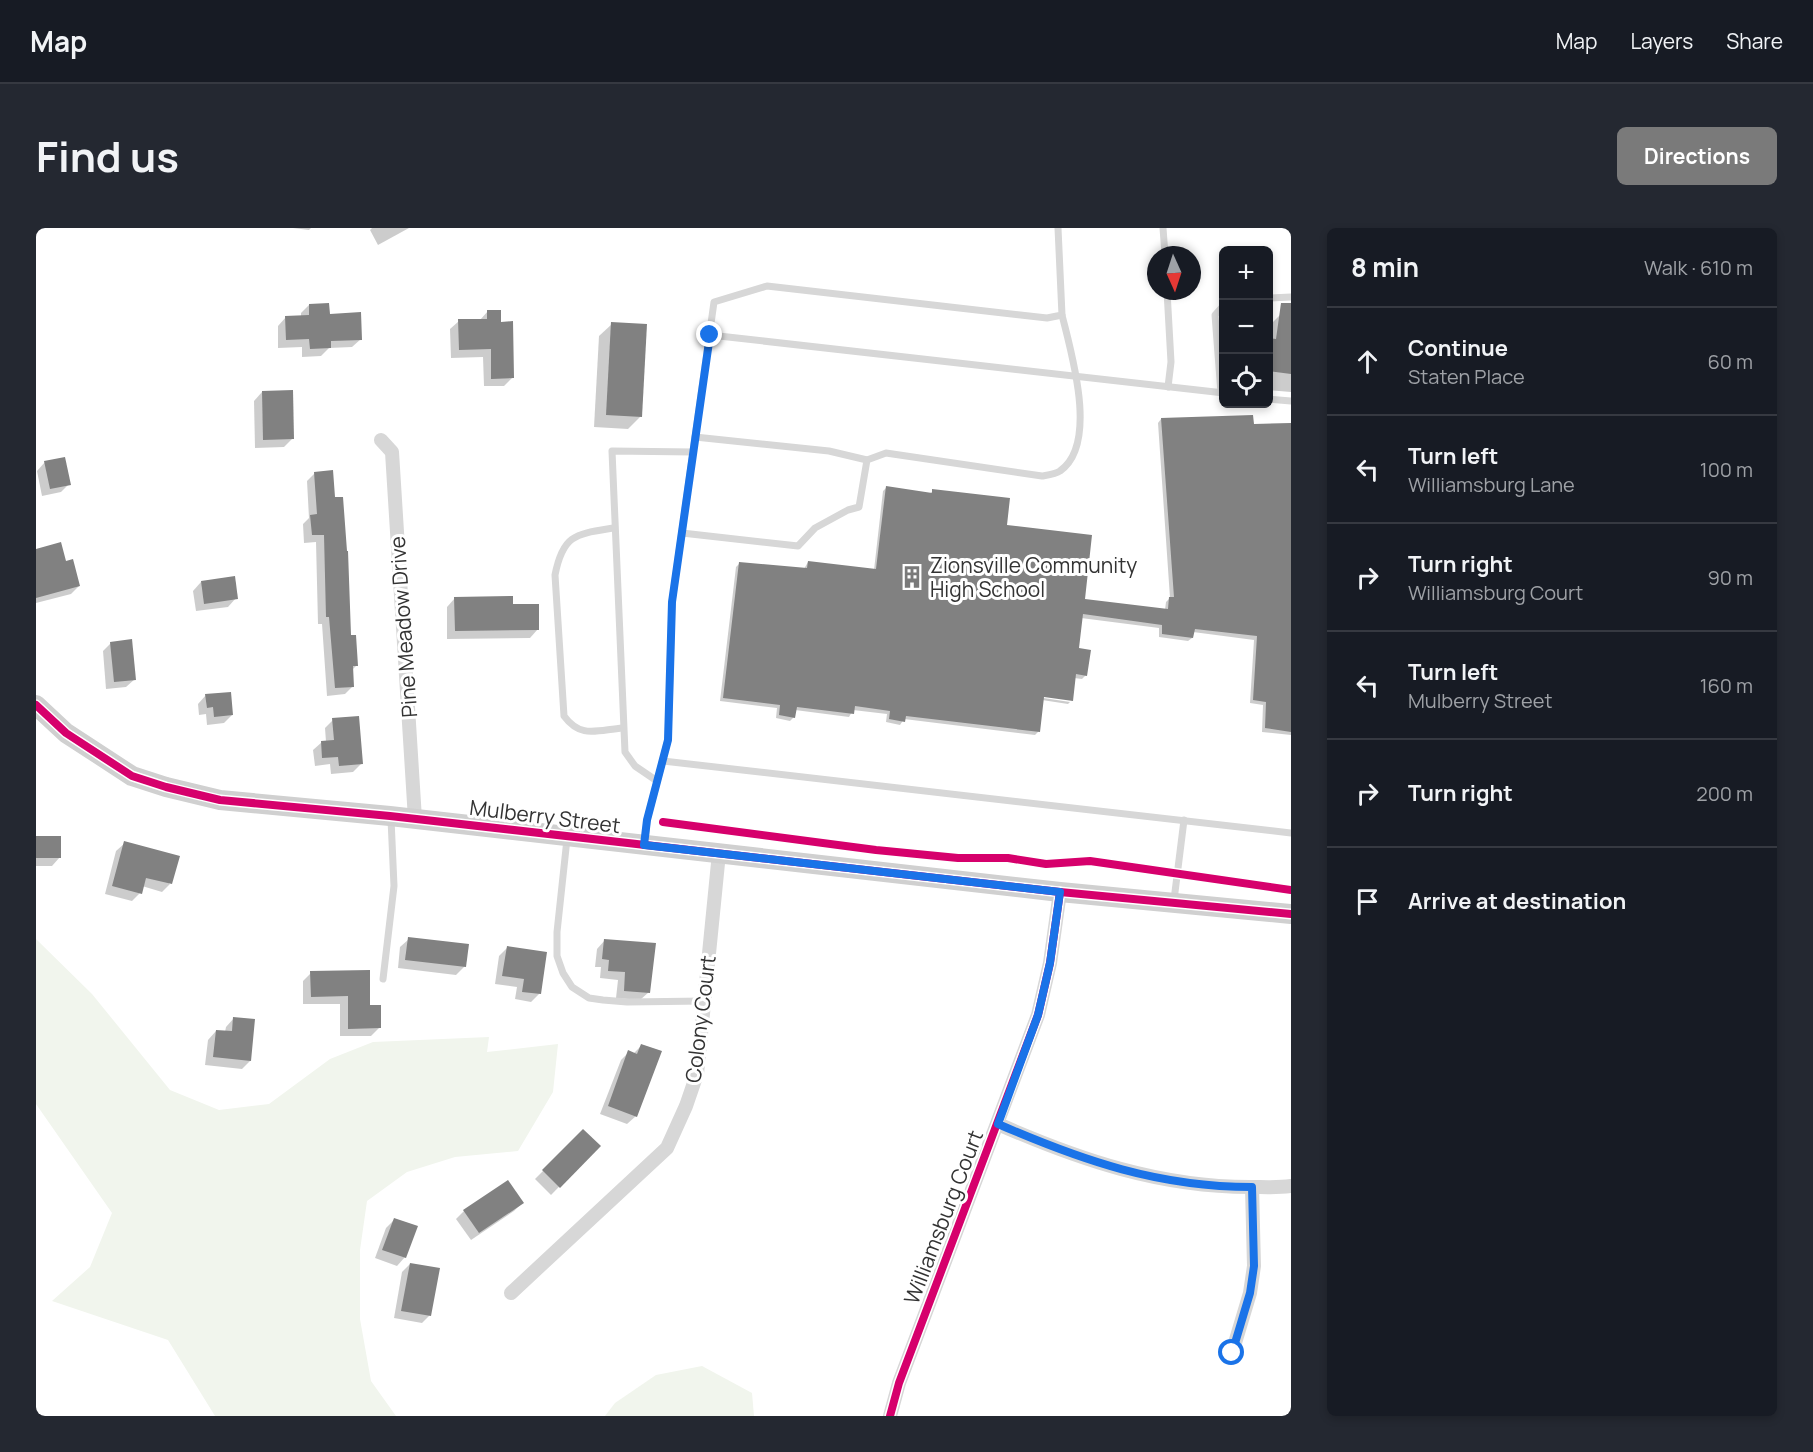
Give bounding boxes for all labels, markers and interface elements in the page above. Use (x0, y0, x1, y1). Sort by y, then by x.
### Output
text: Map (30, 22, 87, 60)
text: Map (1556, 27, 1597, 55)
text: Layers (1630, 27, 1693, 55)
text: Share (1726, 27, 1783, 55)
text: Find us (36, 127, 179, 185)
button: Directions (1617, 127, 1777, 185)
north arrow (1147, 246, 1201, 300)
map controls (1219, 246, 1273, 408)
button: + (1219, 246, 1273, 300)
text: 8 min (1351, 249, 1419, 285)
text: Walk · 610 m (1644, 254, 1753, 281)
button: − (1219, 300, 1273, 354)
route end (696, 321, 722, 347)
text: Continue (1408, 333, 1508, 363)
icon: ahead (1351, 345, 1384, 378)
text: 60 m (1707, 348, 1753, 375)
button: locate (1219, 354, 1273, 408)
text: Staten Place (1408, 363, 1525, 390)
text: Turn left (1408, 441, 1498, 471)
icon: left (1351, 453, 1384, 486)
text: 100 m (1700, 456, 1753, 483)
text: Williamsburg Lane (1408, 471, 1575, 498)
street label: Pine Meadow Drive (383, 535, 423, 719)
text: Turn right (1408, 549, 1513, 579)
place label: Zionsville Community High School (930, 551, 1137, 603)
icon: right (1351, 561, 1384, 594)
building icon: Zionsville Community High School (899, 564, 925, 590)
text: 90 m (1707, 564, 1753, 591)
text: Williamsburg Court (1408, 579, 1583, 606)
text: Turn left (1408, 657, 1498, 687)
icon: left (1351, 669, 1384, 702)
text: 160 m (1700, 672, 1753, 699)
text: Mulberry Street (1408, 687, 1552, 714)
icon: right (1351, 777, 1384, 810)
text: Turn right (1408, 778, 1513, 808)
text: 200 m (1696, 780, 1753, 807)
street label: Mulberry Street (468, 793, 622, 839)
icon: arrive (1351, 885, 1384, 918)
text: Arrive at destination (1408, 886, 1626, 916)
street label: Colony Court (678, 954, 722, 1084)
street label: Williamsburg Court (897, 1126, 989, 1308)
route start (1218, 1339, 1244, 1365)

